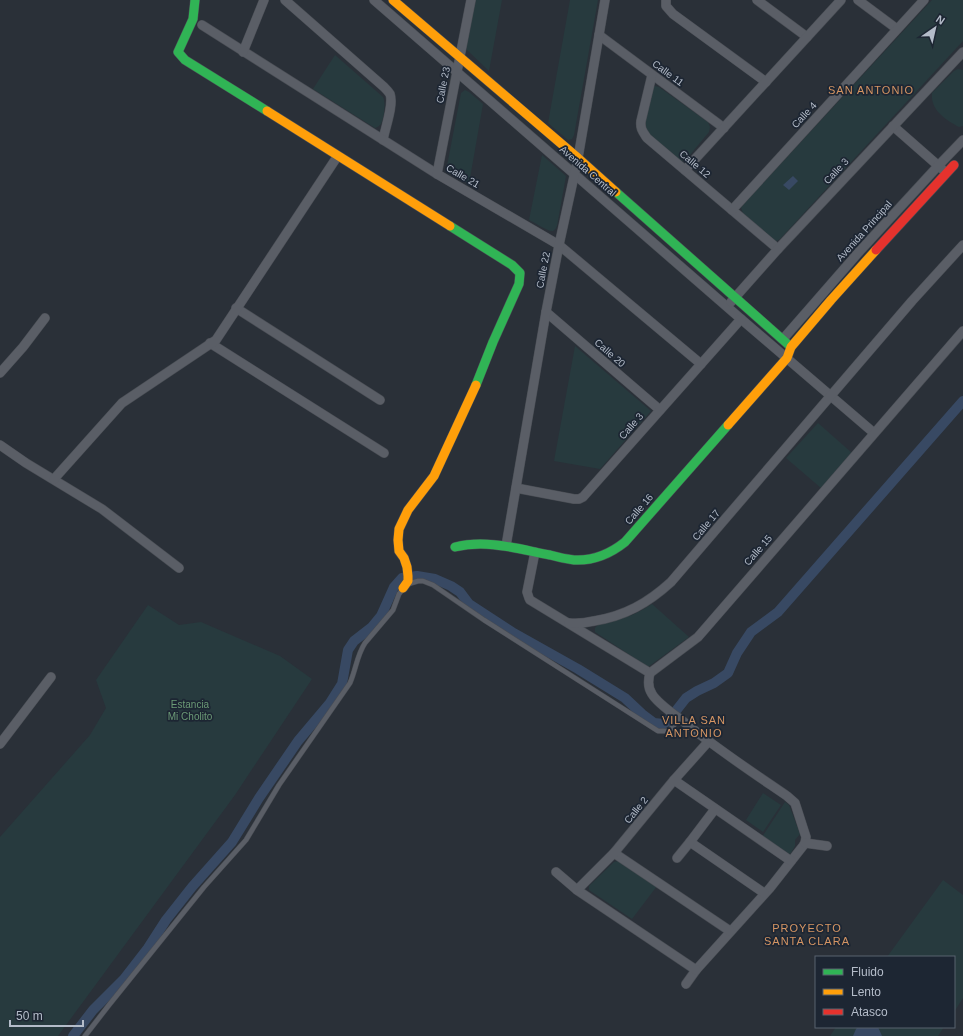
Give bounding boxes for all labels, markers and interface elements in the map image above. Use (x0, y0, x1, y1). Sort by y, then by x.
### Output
north arrow (915, 8, 955, 48)
text: N (934, 13, 947, 27)
street label: Calle 11 (650, 58, 686, 88)
street label: Calle 23 (434, 66, 452, 104)
district label: SAN ANTONIO (828, 84, 914, 96)
street label: Calle 4 (789, 100, 819, 130)
street label: Avenida Central (558, 144, 618, 198)
street label: Calle 12 (677, 148, 713, 180)
street label: Calle 3 (821, 156, 851, 186)
street label: Calle 21 (444, 162, 482, 190)
street label: Avenida Principal (834, 199, 894, 263)
street label: Calle 22 (534, 251, 552, 289)
street label: Calle 20 (593, 337, 628, 369)
street label: Calle 3 (617, 410, 646, 441)
street label: Calle 16 (623, 491, 655, 526)
street label: Calle 17 (690, 507, 722, 543)
street label: Calle 15 (742, 532, 774, 567)
park label: Estancia Mi Cholito (168, 699, 213, 722)
district label: VILLA SAN ANTONIO (662, 714, 726, 739)
street label: Calle 2 (622, 794, 650, 826)
district label: PROYECTO SANTA CLARA (764, 922, 850, 947)
legend (815, 956, 955, 1028)
text: Fluido (851, 965, 884, 979)
text: Lento (851, 985, 881, 999)
scale bar (10, 1002, 83, 1028)
text: Atasco (851, 1005, 888, 1019)
text: 50 m (16, 1009, 43, 1023)

